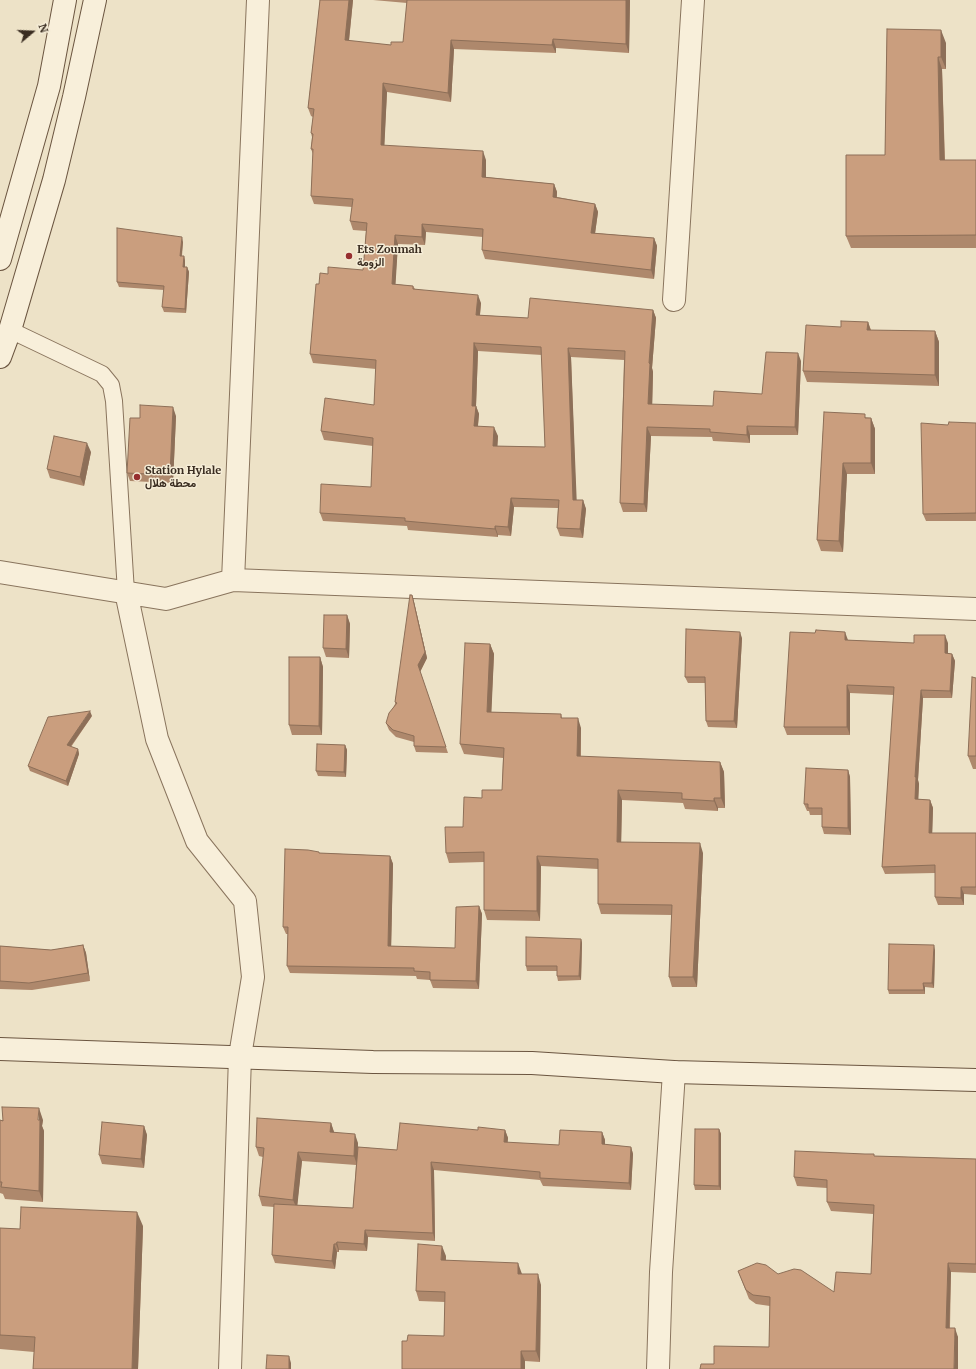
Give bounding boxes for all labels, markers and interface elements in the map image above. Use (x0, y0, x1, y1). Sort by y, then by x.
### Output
north arrow (12, 12, 52, 52)
text: N (35, 22, 51, 34)
place label: Ets Zoumah الزومة (357, 243, 422, 269)
marker: Ets Zoumah الزومة (344, 251, 354, 261)
place label: Station Hylale محطة هلال (145, 464, 221, 490)
marker: Station Hylale محطة هلال (132, 472, 142, 482)

